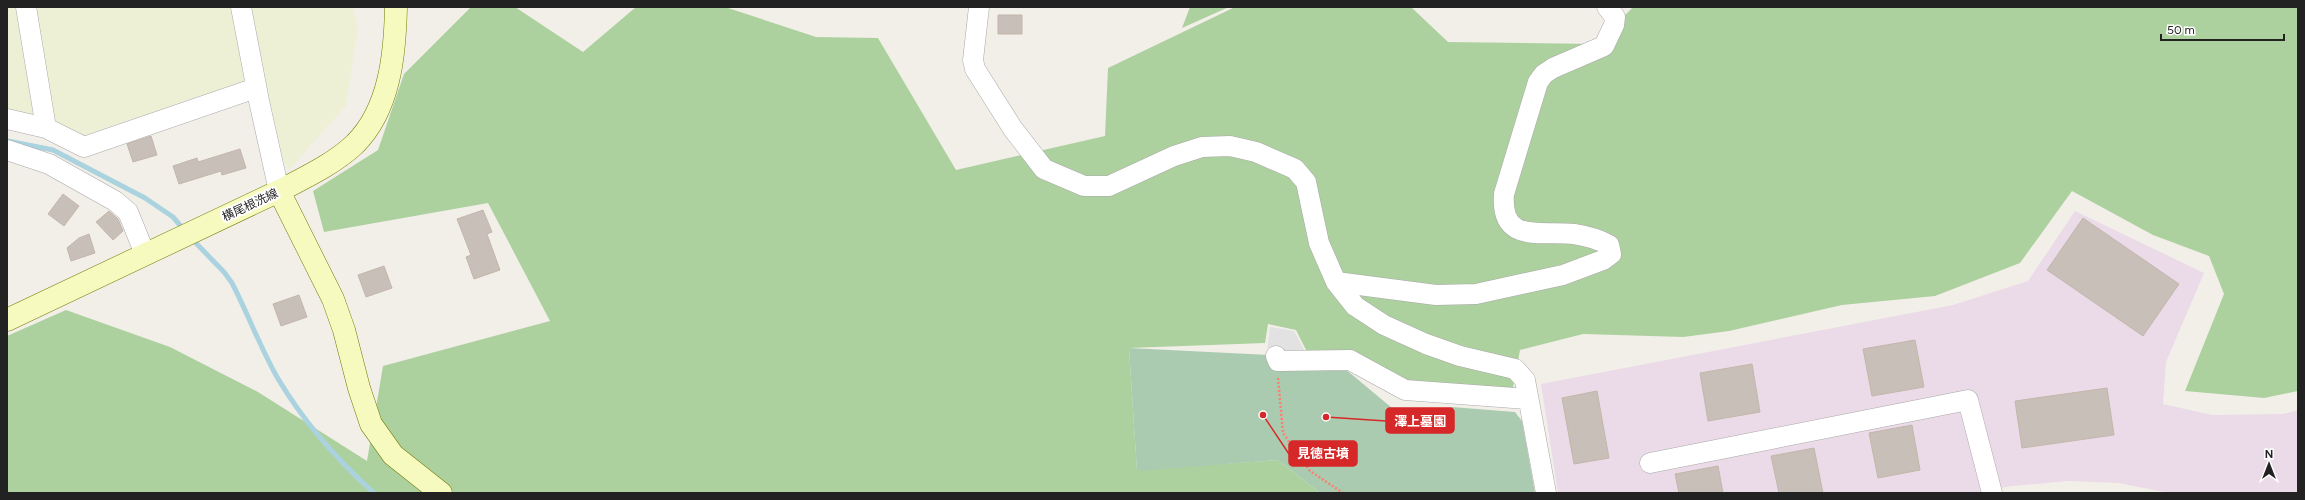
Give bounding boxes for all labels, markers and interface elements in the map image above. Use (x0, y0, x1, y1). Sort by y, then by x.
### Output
scale bar (2161, 16, 2284, 42)
text: 50 m (2167, 23, 2195, 37)
street label: 横尾根洗線 (220, 186, 280, 224)
callout: 澤上墓園 (1386, 408, 1454, 433)
text: 澤上墓園 (1394, 414, 1446, 429)
callout: 見徳古墳 (1289, 441, 1357, 466)
north arrow (2249, 444, 2289, 484)
text: 見徳古墳 (1297, 446, 1349, 461)
text: N (2265, 448, 2273, 461)

